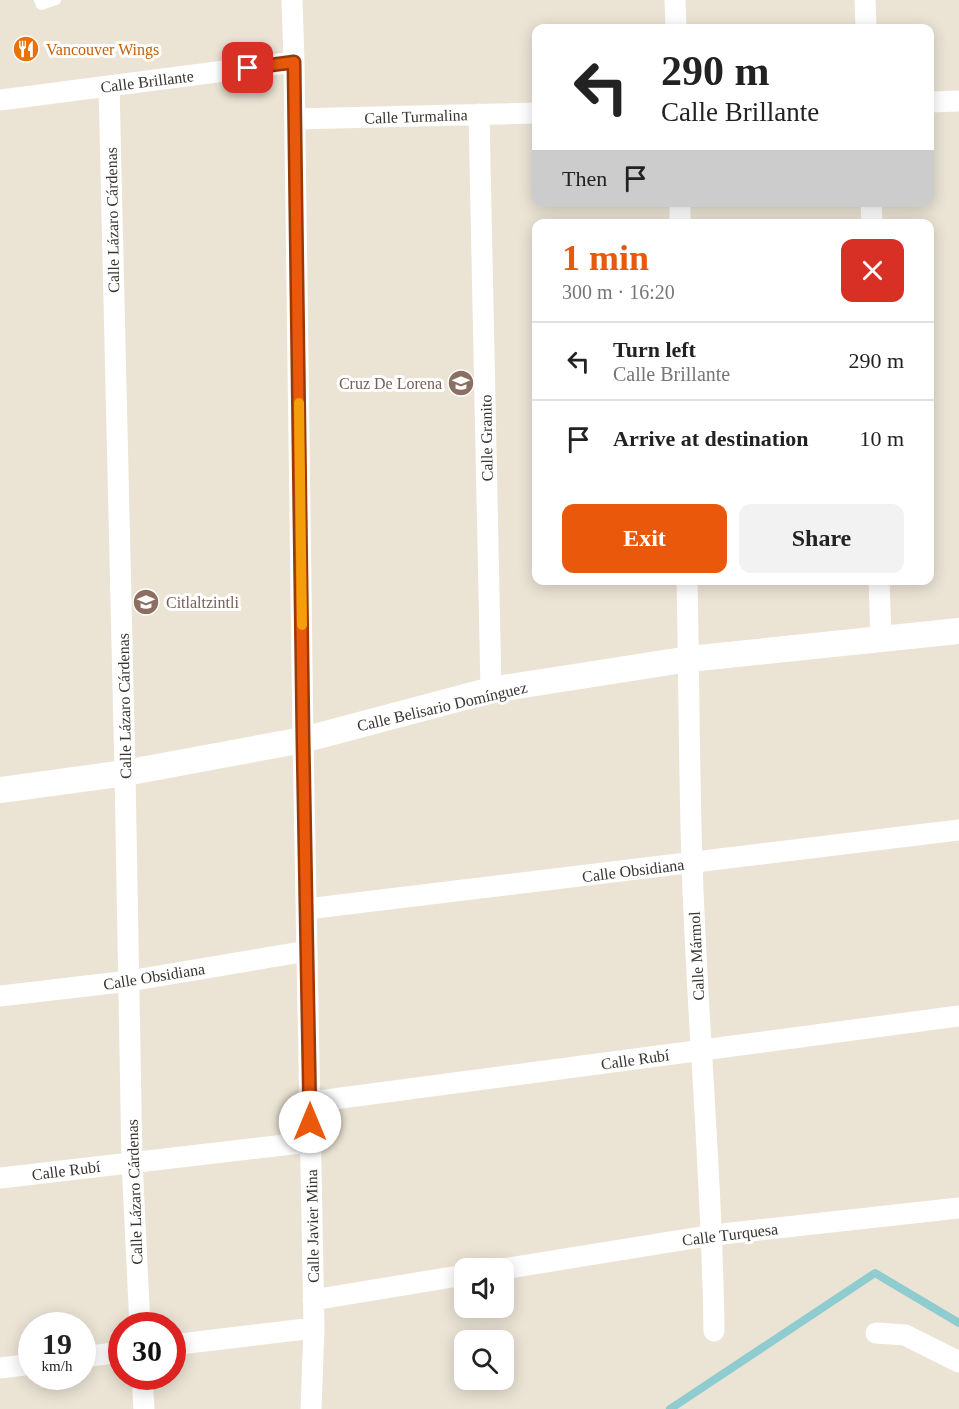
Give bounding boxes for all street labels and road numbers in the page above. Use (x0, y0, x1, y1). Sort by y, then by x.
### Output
street label: Calle Brillante (99, 67, 195, 96)
street label: Calle Turmalina (364, 106, 468, 127)
street label: Calle Lázaro Cárdenas (103, 147, 122, 293)
street label: Calle Granito (477, 395, 496, 481)
street label: Calle Lázaro Cárdenas (115, 633, 134, 779)
street label: Calle Belisario Domínguez (355, 679, 529, 735)
street label: Calle Obsidiana (581, 856, 685, 885)
street label: Calle Mármol (686, 910, 707, 1001)
street label: Calle Obsidiana (102, 960, 206, 993)
street label: Calle Rubí (600, 1046, 671, 1073)
street label: Calle Lázaro Cárdenas (123, 1119, 146, 1265)
street label: Calle Rubí (31, 1158, 102, 1183)
street label: Calle Javier Mina (303, 1169, 322, 1283)
street label: Calle Turquesa (681, 1220, 779, 1250)

